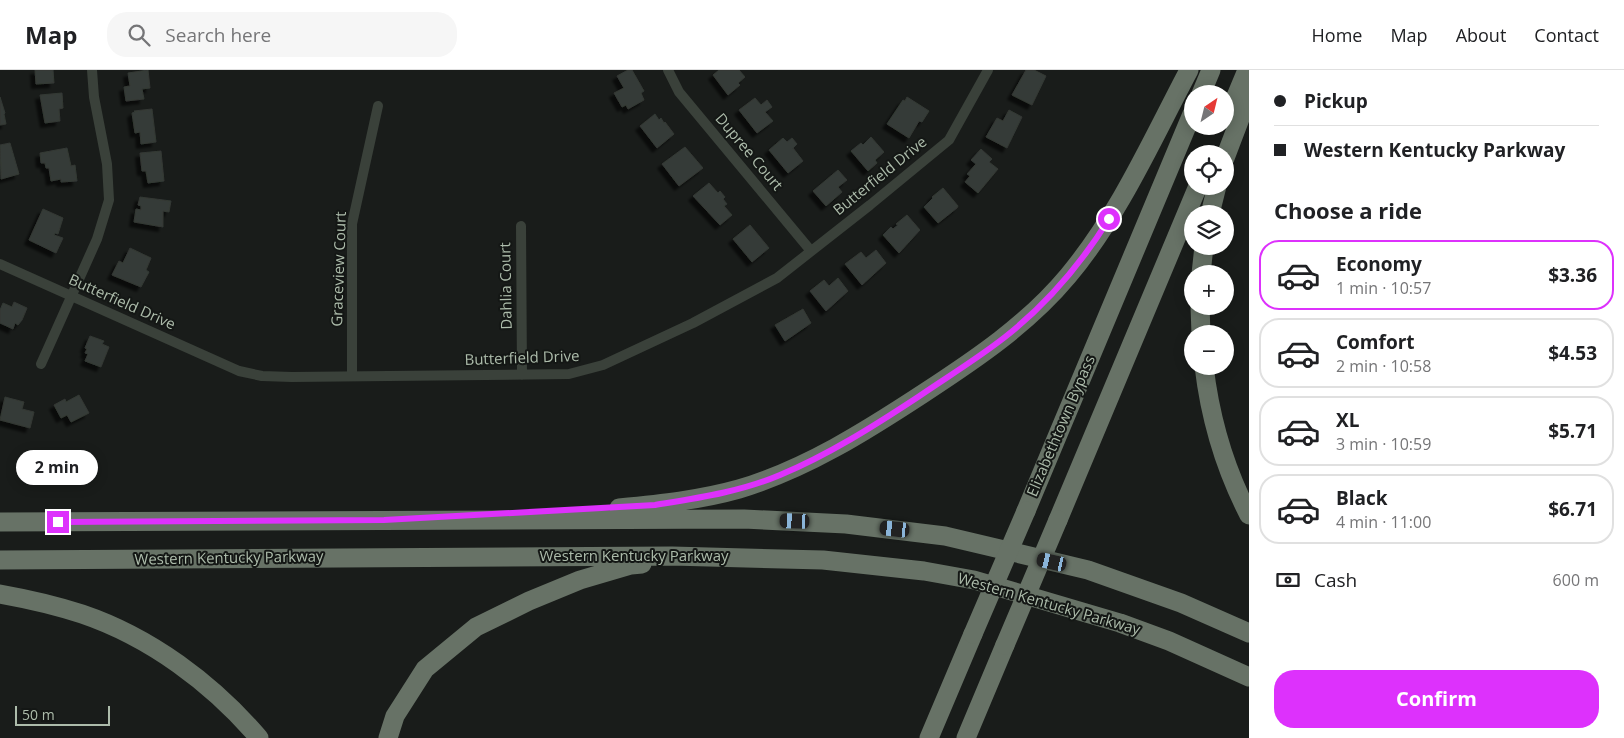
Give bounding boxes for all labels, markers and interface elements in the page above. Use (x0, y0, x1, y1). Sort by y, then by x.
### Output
search box (107, 12, 457, 57)
text: Map (25, 18, 77, 51)
icon: search (125, 21, 153, 49)
text: Search here (165, 22, 271, 48)
text: Home (1312, 23, 1362, 47)
text: Map (1390, 23, 1428, 47)
text: About (1456, 23, 1506, 47)
text: Contact (1534, 23, 1599, 47)
north arrow (1184, 85, 1234, 135)
map controls (1184, 85, 1234, 375)
text: Pickup (1304, 88, 1368, 114)
street label: Dupree Court (711, 108, 788, 194)
street label: Butterfield Drive (828, 131, 930, 219)
text: Western Kentucky Parkway (1304, 137, 1565, 163)
button: locate (1184, 145, 1234, 195)
text: Choose a ride (1274, 195, 1422, 225)
button: layers (1184, 205, 1234, 255)
route start (1098, 208, 1120, 230)
street label: Graceview Court (326, 211, 350, 327)
street label: Dahlia Court (494, 242, 516, 330)
text: Economy (1336, 251, 1422, 277)
icon: car (1276, 253, 1321, 298)
text: $3.36 (1548, 262, 1597, 288)
button: + (1184, 265, 1234, 315)
street label: Butterfield Drive (66, 269, 179, 334)
text: 1 min · 10:57 (1336, 277, 1431, 299)
button: − (1184, 325, 1234, 375)
text: Comfort (1336, 329, 1415, 355)
icon: car (1276, 331, 1321, 376)
text: $4.53 (1548, 340, 1597, 366)
street label: Butterfield Drive (464, 345, 580, 369)
street label: Elizabethtown Bypass (1021, 352, 1099, 499)
text: 2 min · 10:58 (1336, 355, 1431, 377)
text: XL (1336, 407, 1359, 433)
icon: car (1276, 409, 1321, 454)
text: $5.71 (1548, 418, 1597, 444)
text: 3 min · 10:59 (1336, 433, 1431, 455)
callout: 2 min (17, 450, 99, 484)
text: 2 min (35, 456, 79, 478)
text: Black (1336, 485, 1388, 511)
icon: car (1276, 487, 1321, 532)
text: $6.71 (1548, 496, 1597, 522)
route end (47, 511, 69, 533)
text: 4 min · 11:00 (1336, 511, 1431, 533)
car (779, 513, 810, 529)
car (879, 520, 910, 538)
street label: Western Kentucky Parkway (134, 545, 324, 569)
street label: Western Kentucky Parkway (539, 545, 729, 565)
car (1035, 551, 1068, 573)
icon: cash (1274, 566, 1302, 594)
street label: Western Kentucky Parkway (956, 567, 1143, 639)
text: Cash (1314, 567, 1357, 593)
text: 600 m (1553, 569, 1599, 591)
button: Confirm (1274, 670, 1599, 728)
scale bar (15, 703, 110, 726)
text: 50 m (22, 705, 55, 724)

